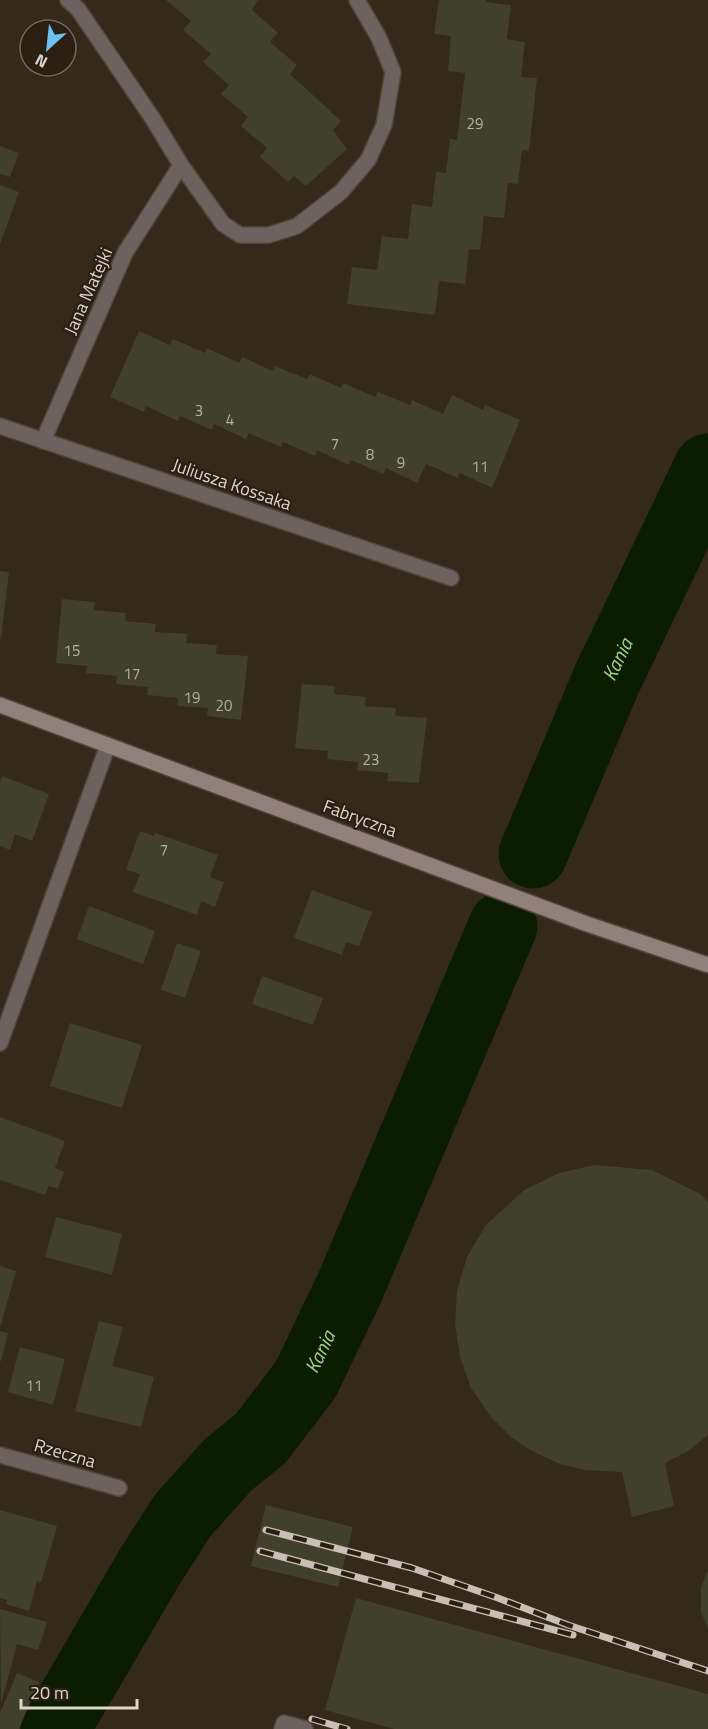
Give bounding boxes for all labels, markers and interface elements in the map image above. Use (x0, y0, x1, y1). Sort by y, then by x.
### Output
north arrow (18, 18, 78, 78)
text: N (31, 48, 52, 75)
house number: 29 (467, 112, 483, 135)
street label: Jana Matejki (57, 243, 119, 339)
house number: 3 (195, 399, 203, 422)
house number: 4 (226, 408, 234, 431)
house number: 7 (331, 432, 339, 455)
house number: 8 (366, 443, 374, 466)
street label: Juliusza Kossaka (169, 451, 295, 517)
house number: 9 (397, 451, 405, 474)
house number: 11 (472, 455, 488, 478)
water label: Kania (593, 632, 640, 686)
house number: 15 (64, 639, 80, 662)
house number: 17 (124, 662, 140, 685)
house number: 19 (184, 686, 200, 709)
house number: 20 (216, 694, 232, 717)
house number: 23 (363, 748, 379, 771)
street label: Fabryczna (319, 792, 401, 844)
house number: 7 (160, 838, 168, 861)
water label: Kania (296, 1324, 343, 1378)
house number: 11 (26, 1374, 42, 1397)
street label: Rzeczna (31, 1431, 99, 1475)
scale bar (21, 1672, 136, 1710)
text: 20 m (30, 1679, 69, 1706)

